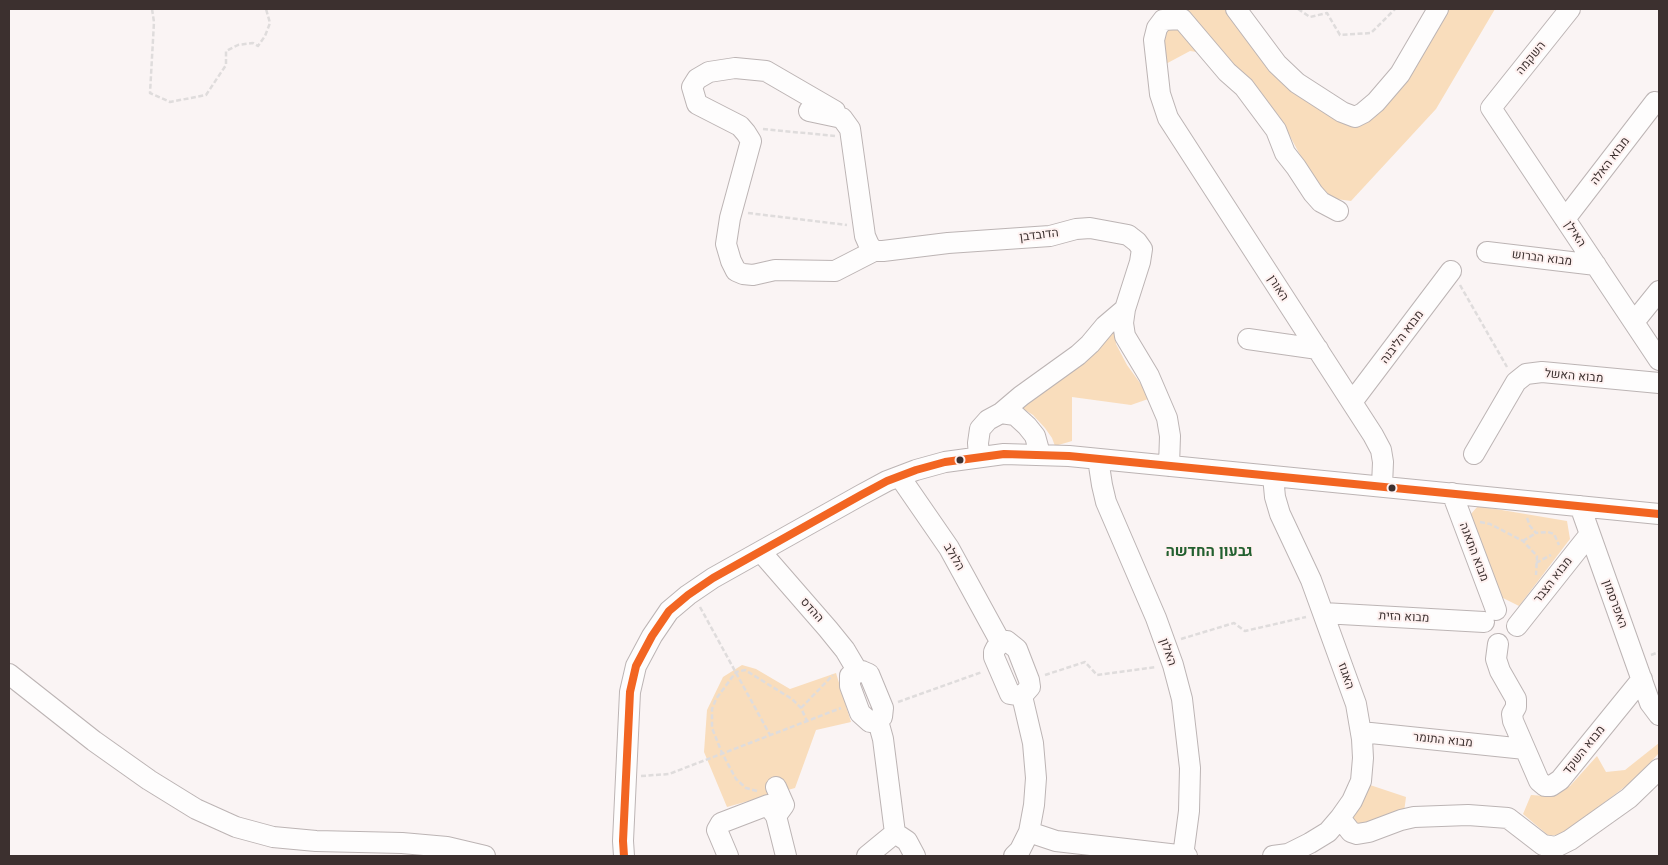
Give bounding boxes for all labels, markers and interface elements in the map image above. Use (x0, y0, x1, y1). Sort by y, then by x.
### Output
street label: השקמה (1513, 38, 1549, 78)
street label: מבוא האלה (1587, 134, 1633, 188)
street label: האילן (1561, 218, 1589, 250)
street label: הדובדבן (1019, 225, 1059, 245)
street label: מבוא הברוש (1511, 247, 1573, 269)
street label: האורן (1264, 272, 1292, 304)
street label: מבוא הליבנה (1377, 308, 1427, 366)
street label: מבוא האשל (1544, 366, 1604, 386)
unlabelled marker (955, 455, 965, 465)
unlabelled marker (1387, 483, 1397, 493)
street label: מבוא התאנה (1456, 520, 1492, 584)
street label: הלולב (940, 541, 968, 573)
district label: גבעון החדשה (1165, 543, 1253, 561)
street label: מבוא הצבר (1531, 554, 1575, 606)
street label: האפרסמון (1600, 578, 1630, 630)
street label: ההדס (797, 595, 827, 625)
street label: מבוא הזית (1378, 608, 1430, 626)
street label: האלון (1157, 636, 1179, 668)
street label: האגוז (1335, 661, 1357, 691)
street label: מבוא השקד (1560, 723, 1608, 777)
street label: מבוא התומר (1412, 730, 1474, 750)

